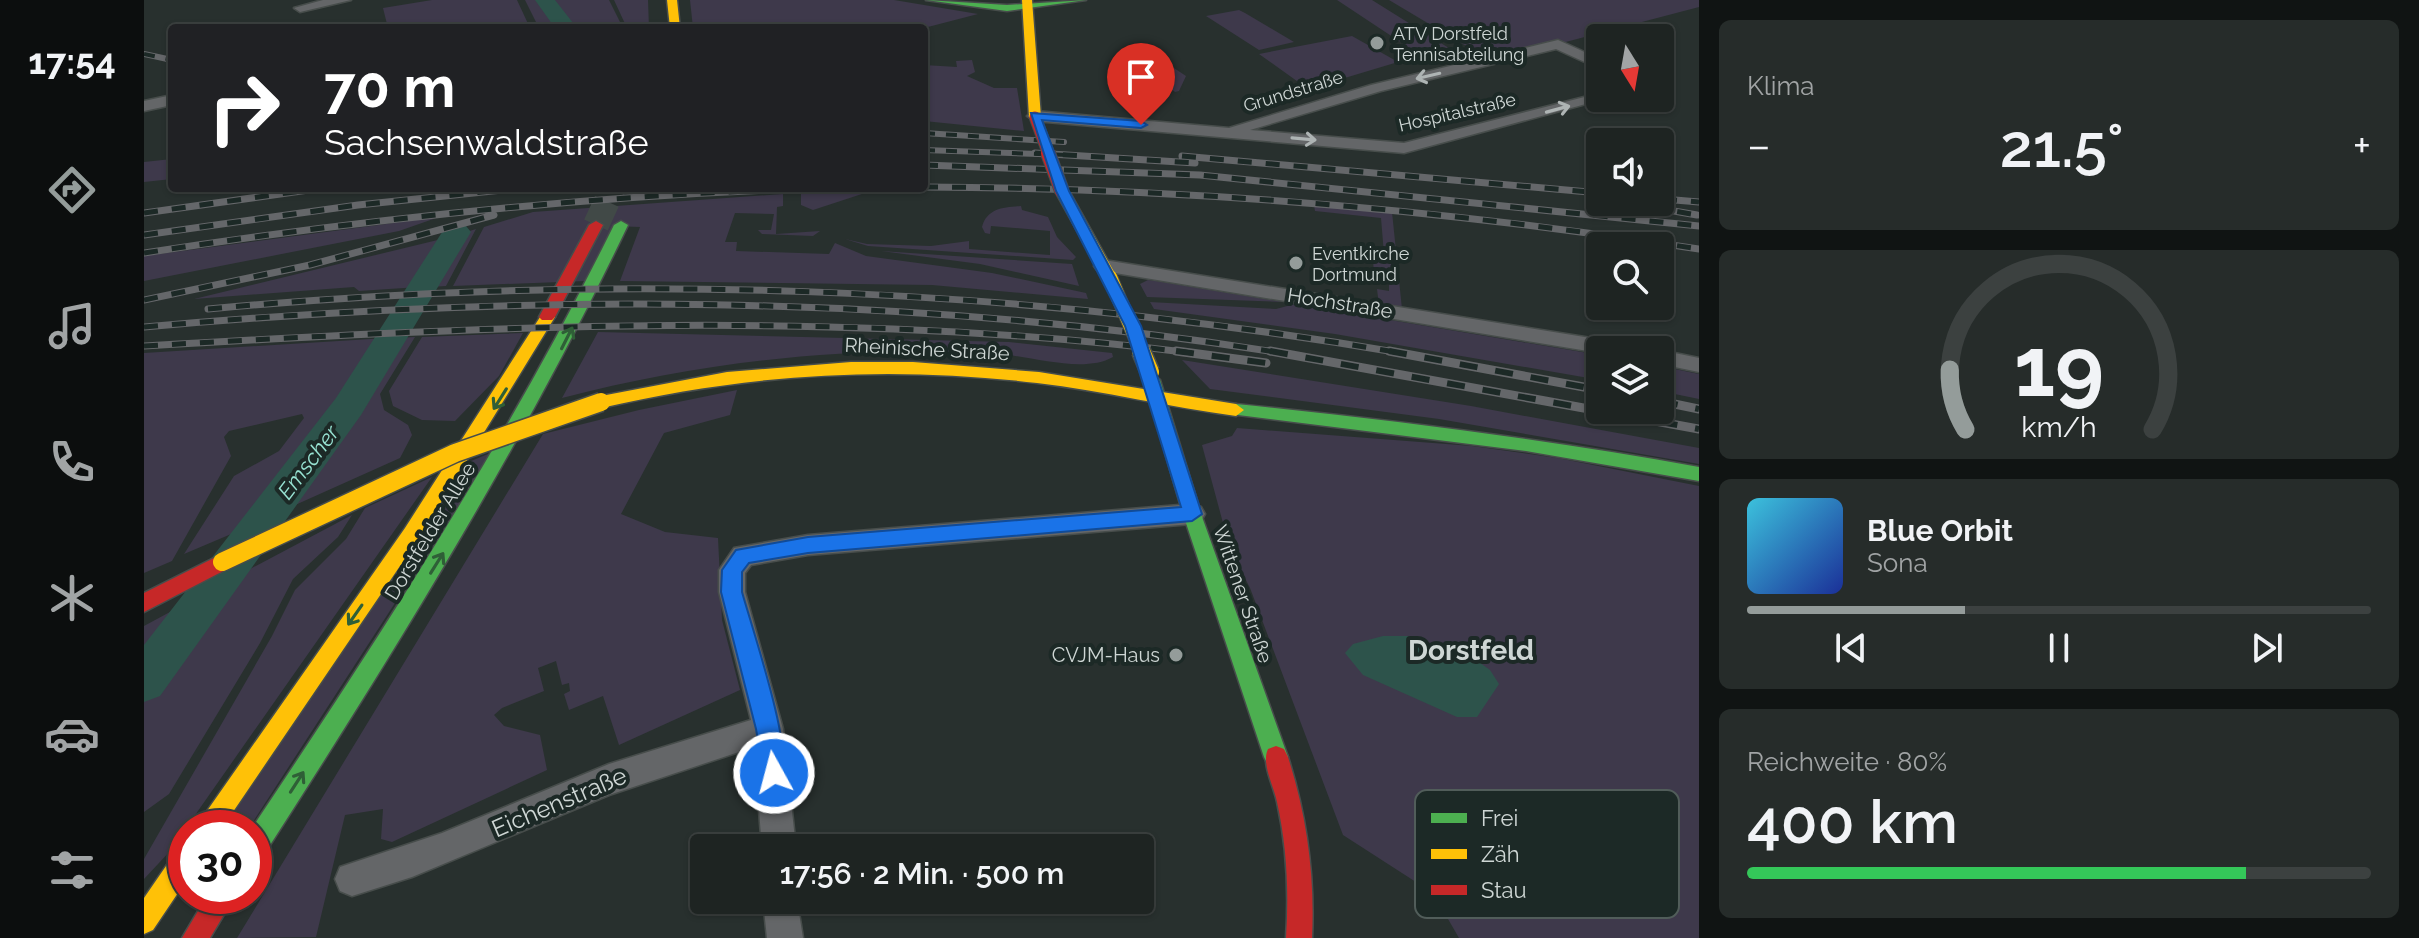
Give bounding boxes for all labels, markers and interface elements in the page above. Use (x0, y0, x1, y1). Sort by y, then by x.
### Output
place label: ATV Dorstfeld Tennisabteilung (1393, 23, 1524, 65)
north arrow (1586, 24, 1674, 112)
map controls (1586, 24, 1674, 424)
marker: ATV Dorstfeld Tennisabteilung (1368, 34, 1386, 52)
text: 17:54 (28, 40, 116, 82)
pin (1107, 43, 1175, 125)
text: 70 m (324, 54, 455, 120)
icon: arrive (1119, 55, 1163, 99)
icon: right (192, 56, 296, 160)
street label: Grundstraße (1241, 66, 1346, 116)
one-way arrow (1415, 69, 1441, 84)
text: Klima (1747, 71, 1815, 101)
street label: Hospitalstraße (1396, 88, 1518, 136)
one-way arrow (1545, 100, 1571, 115)
text: 21.5° (2000, 111, 2124, 181)
text: − (1747, 120, 1771, 171)
text: + (2353, 120, 2371, 171)
text: Sachsenwaldstraße (324, 121, 649, 163)
button: sound (1586, 128, 1674, 216)
one-way arrow (1290, 132, 1317, 147)
icon: directions (44, 162, 100, 218)
button: search (1586, 232, 1674, 320)
place label: Eventkirche Dortmund (1312, 243, 1410, 285)
marker: Eventkirche Dortmund (1287, 254, 1305, 272)
street label: Hochstraße (1286, 283, 1395, 323)
icon: music (44, 298, 100, 354)
text: 19 (2014, 318, 2104, 415)
one-way arrow (560, 327, 575, 350)
street label: Rheinische Straße (844, 333, 1010, 365)
button: layers (1586, 336, 1674, 424)
one-way arrow (491, 387, 507, 410)
text: km/h (2021, 410, 2097, 444)
water label: Emscher (272, 419, 345, 504)
icon: phone (44, 434, 100, 490)
street label: Dorstfelder Allee (380, 458, 481, 604)
text: Blue Orbit (1867, 513, 2013, 548)
street label: Wittener Straße (1208, 522, 1278, 667)
text: Sona (1867, 548, 1928, 578)
one-way arrow (430, 552, 446, 575)
icon: climate (44, 570, 100, 626)
one-way arrow (347, 603, 363, 625)
icon: previous (1829, 626, 1873, 670)
icon: pause (2037, 626, 2081, 670)
icon: next (2245, 626, 2289, 670)
district label: Dorstfeld (1408, 634, 1534, 667)
place label: CVJM-Haus (1052, 643, 1160, 667)
marker: CVJM-Haus (1167, 646, 1185, 664)
icon: car (44, 706, 100, 762)
position arrow (732, 731, 816, 815)
text: Reichweite · 80% (1747, 747, 1947, 777)
street label: Eichenstraße (487, 761, 631, 843)
one-way arrow (289, 771, 305, 794)
text: 400 km (1747, 787, 1958, 857)
legend (1415, 790, 1679, 918)
text: Frei (1481, 805, 1518, 831)
speed limit sign: 30 (168, 810, 272, 914)
text: Zäh (1481, 841, 1520, 867)
icon: filters (44, 842, 100, 898)
text: 17:56 · 2 Min. · 500 m (780, 856, 1064, 891)
text: Stau (1481, 877, 1527, 903)

